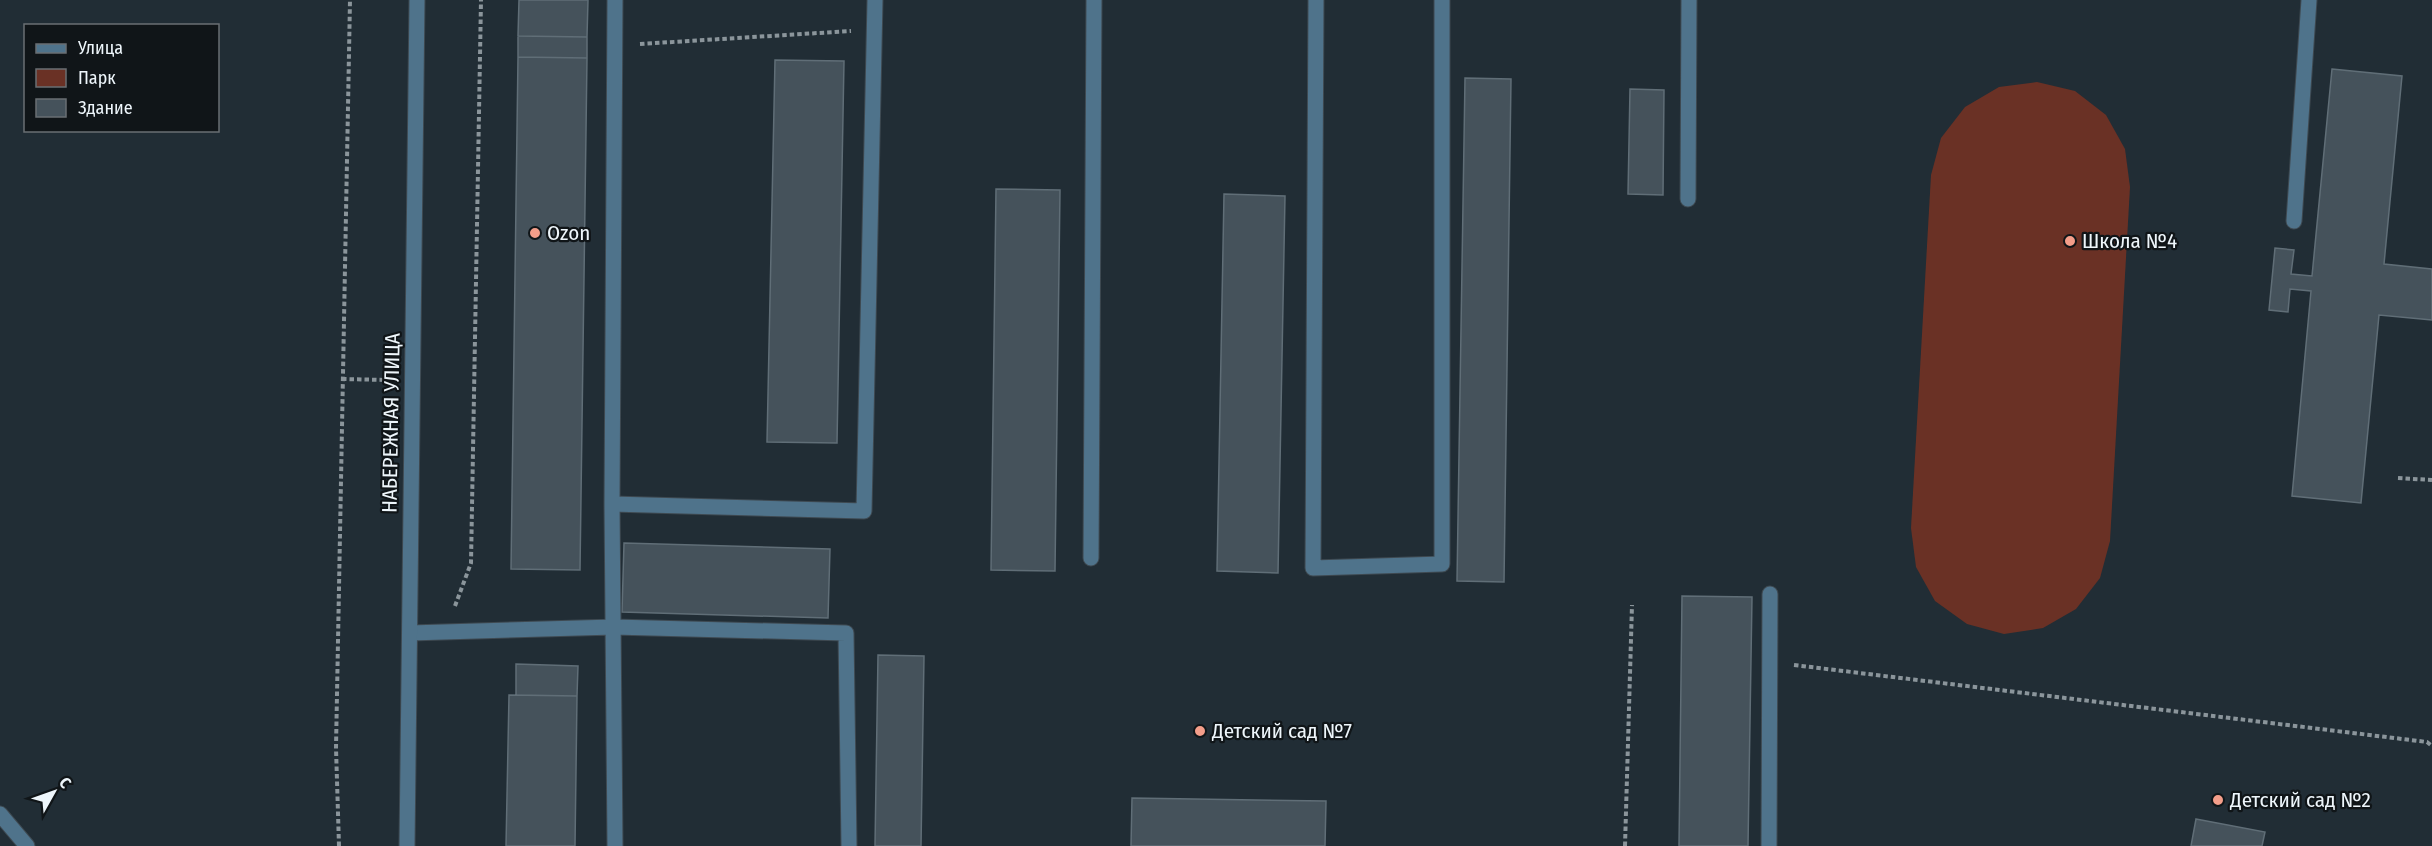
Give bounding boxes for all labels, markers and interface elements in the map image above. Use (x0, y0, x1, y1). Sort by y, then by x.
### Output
legend (24, 24, 219, 132)
text: Улица (77, 37, 123, 59)
text: Парк (78, 67, 116, 89)
text: Здание (78, 97, 133, 119)
place label: Ozon (547, 220, 590, 246)
marker: Ozon (528, 226, 542, 240)
place label: Школа №4 (2082, 228, 2177, 254)
marker: Школа №4 (2063, 234, 2077, 248)
street label: НАБЕРЕЖНАЯ УЛИЦА (376, 333, 406, 513)
place label: Детский сад №7 (1211, 718, 1352, 744)
marker: Детский сад №7 (1193, 724, 1207, 738)
north arrow (24, 762, 84, 822)
text: С (55, 773, 75, 792)
place label: Детский сад №2 (2229, 787, 2371, 813)
marker: Детский сад №2 (2211, 793, 2225, 807)

